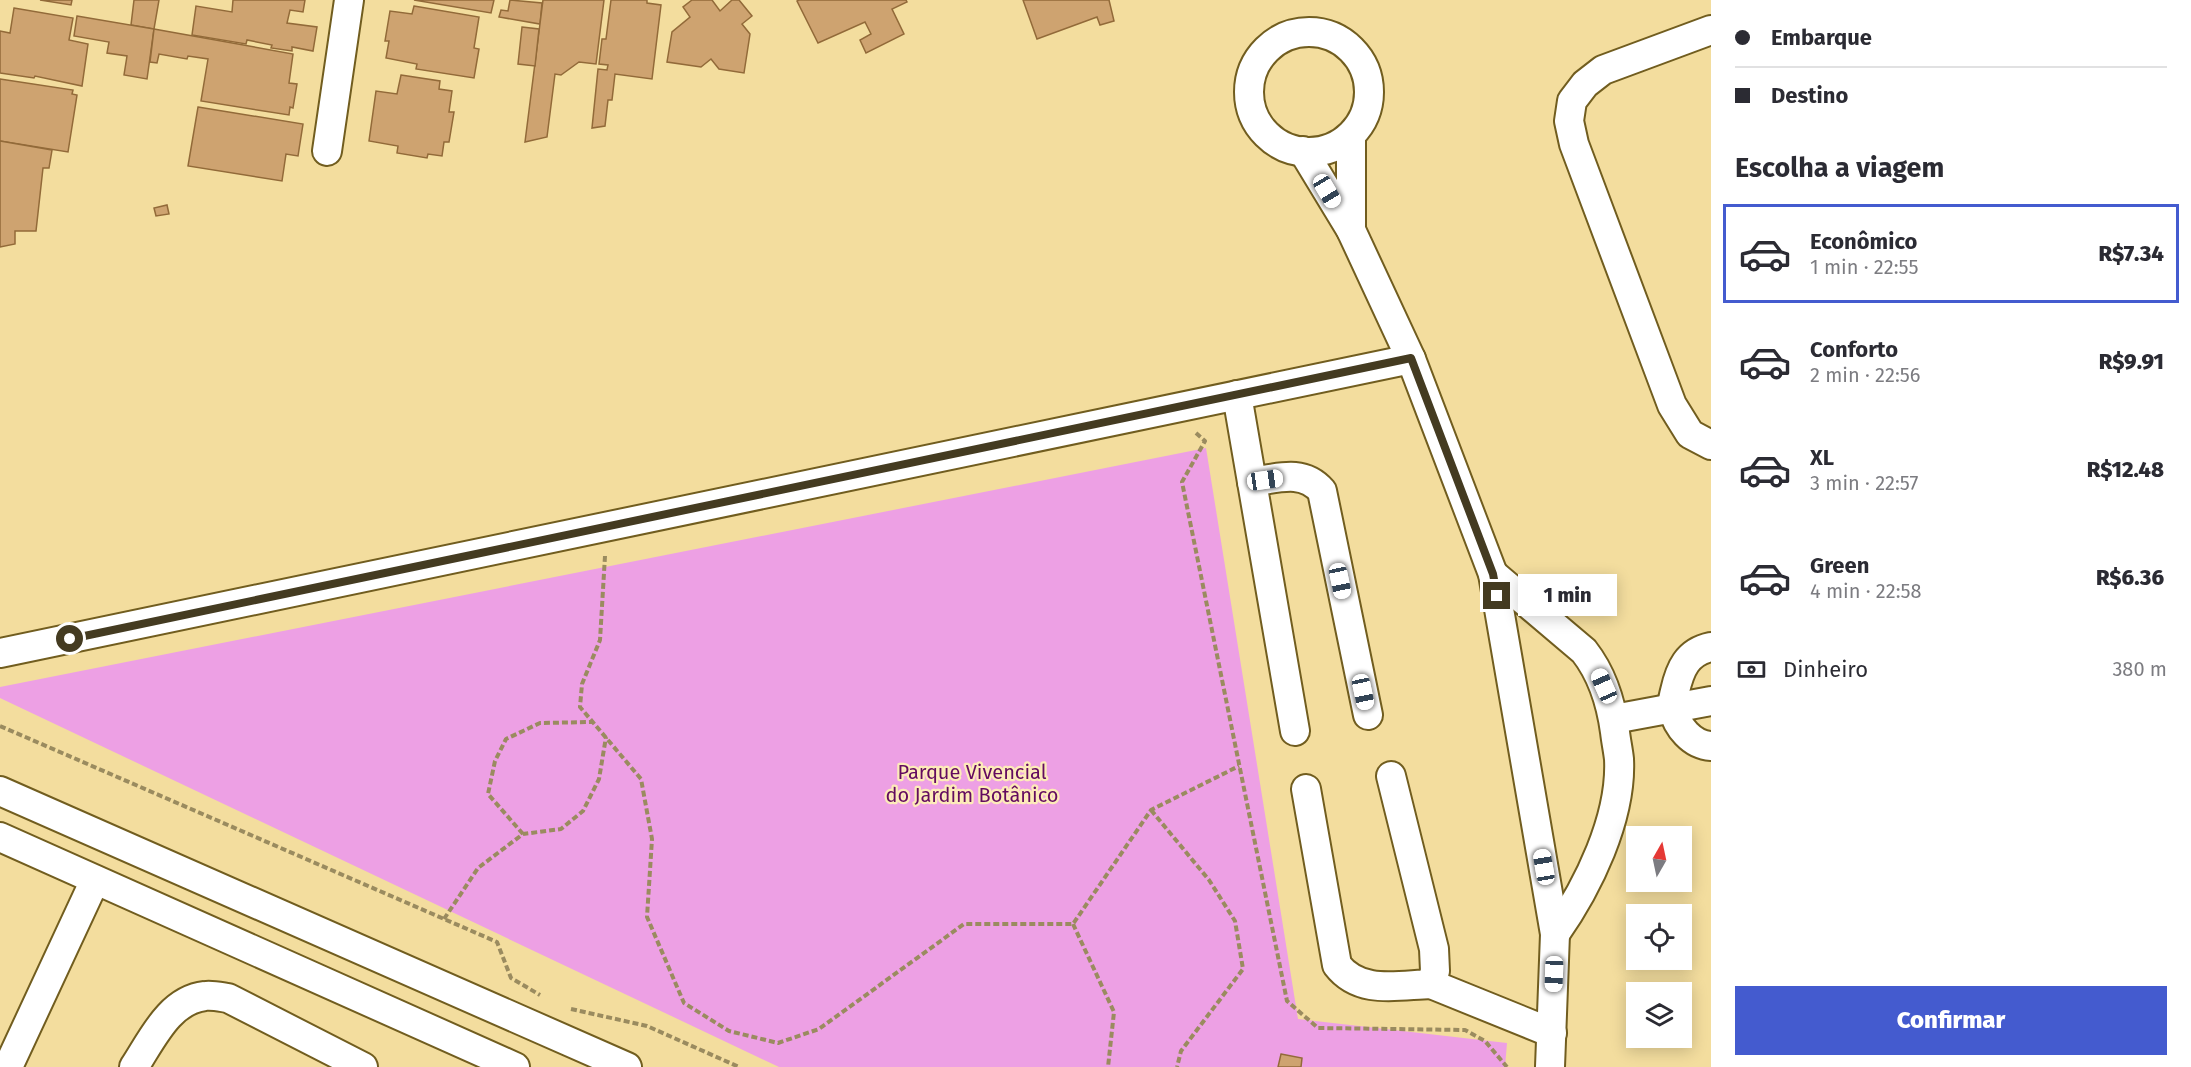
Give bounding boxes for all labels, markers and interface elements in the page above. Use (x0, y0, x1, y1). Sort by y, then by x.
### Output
text: Embarque (1771, 24, 1872, 51)
text: Destino (1771, 82, 1848, 109)
text: Escolha a viagem (1735, 152, 1944, 184)
car (1310, 171, 1344, 211)
icon: car (1738, 227, 1792, 281)
text: Econômico (1810, 228, 1917, 255)
text: R$7.34 (2098, 240, 2164, 267)
text: 1 min · 22:55 (1810, 255, 1918, 279)
icon: car (1738, 335, 1792, 389)
text: Conforto (1810, 336, 1898, 363)
text: R$9.91 (2099, 348, 2164, 375)
text: 2 min · 22:56 (1810, 363, 1920, 387)
icon: car (1738, 443, 1792, 497)
text: XL (1810, 444, 1834, 471)
text: R$12.48 (2087, 456, 2164, 483)
car (1246, 469, 1284, 491)
text: 3 min · 22:57 (1810, 471, 1918, 495)
icon: car (1738, 551, 1792, 605)
text: Green (1810, 552, 1869, 579)
car (1327, 562, 1353, 600)
text: R$6.36 (2096, 564, 2164, 591)
callout: 1 min (1518, 575, 1617, 617)
text: 4 min · 22:58 (1810, 579, 1922, 603)
route end (1483, 582, 1510, 609)
text: 1 min (1544, 583, 1591, 607)
route start (56, 625, 83, 652)
icon: cash (1735, 653, 1768, 686)
text: Dinheiro (1783, 656, 1868, 683)
text: 380 m (2112, 657, 2167, 681)
car (1588, 666, 1620, 706)
car (1350, 673, 1376, 711)
park label: Parque Vivencial do Jardim Botânico (885, 760, 1059, 807)
north arrow (1626, 826, 1692, 892)
map controls (1626, 826, 1692, 1048)
car (1532, 848, 1556, 886)
button: locate (1626, 904, 1692, 970)
car (1544, 956, 1564, 992)
button: layers (1626, 982, 1692, 1048)
button: Confirmar (1735, 986, 2167, 1055)

